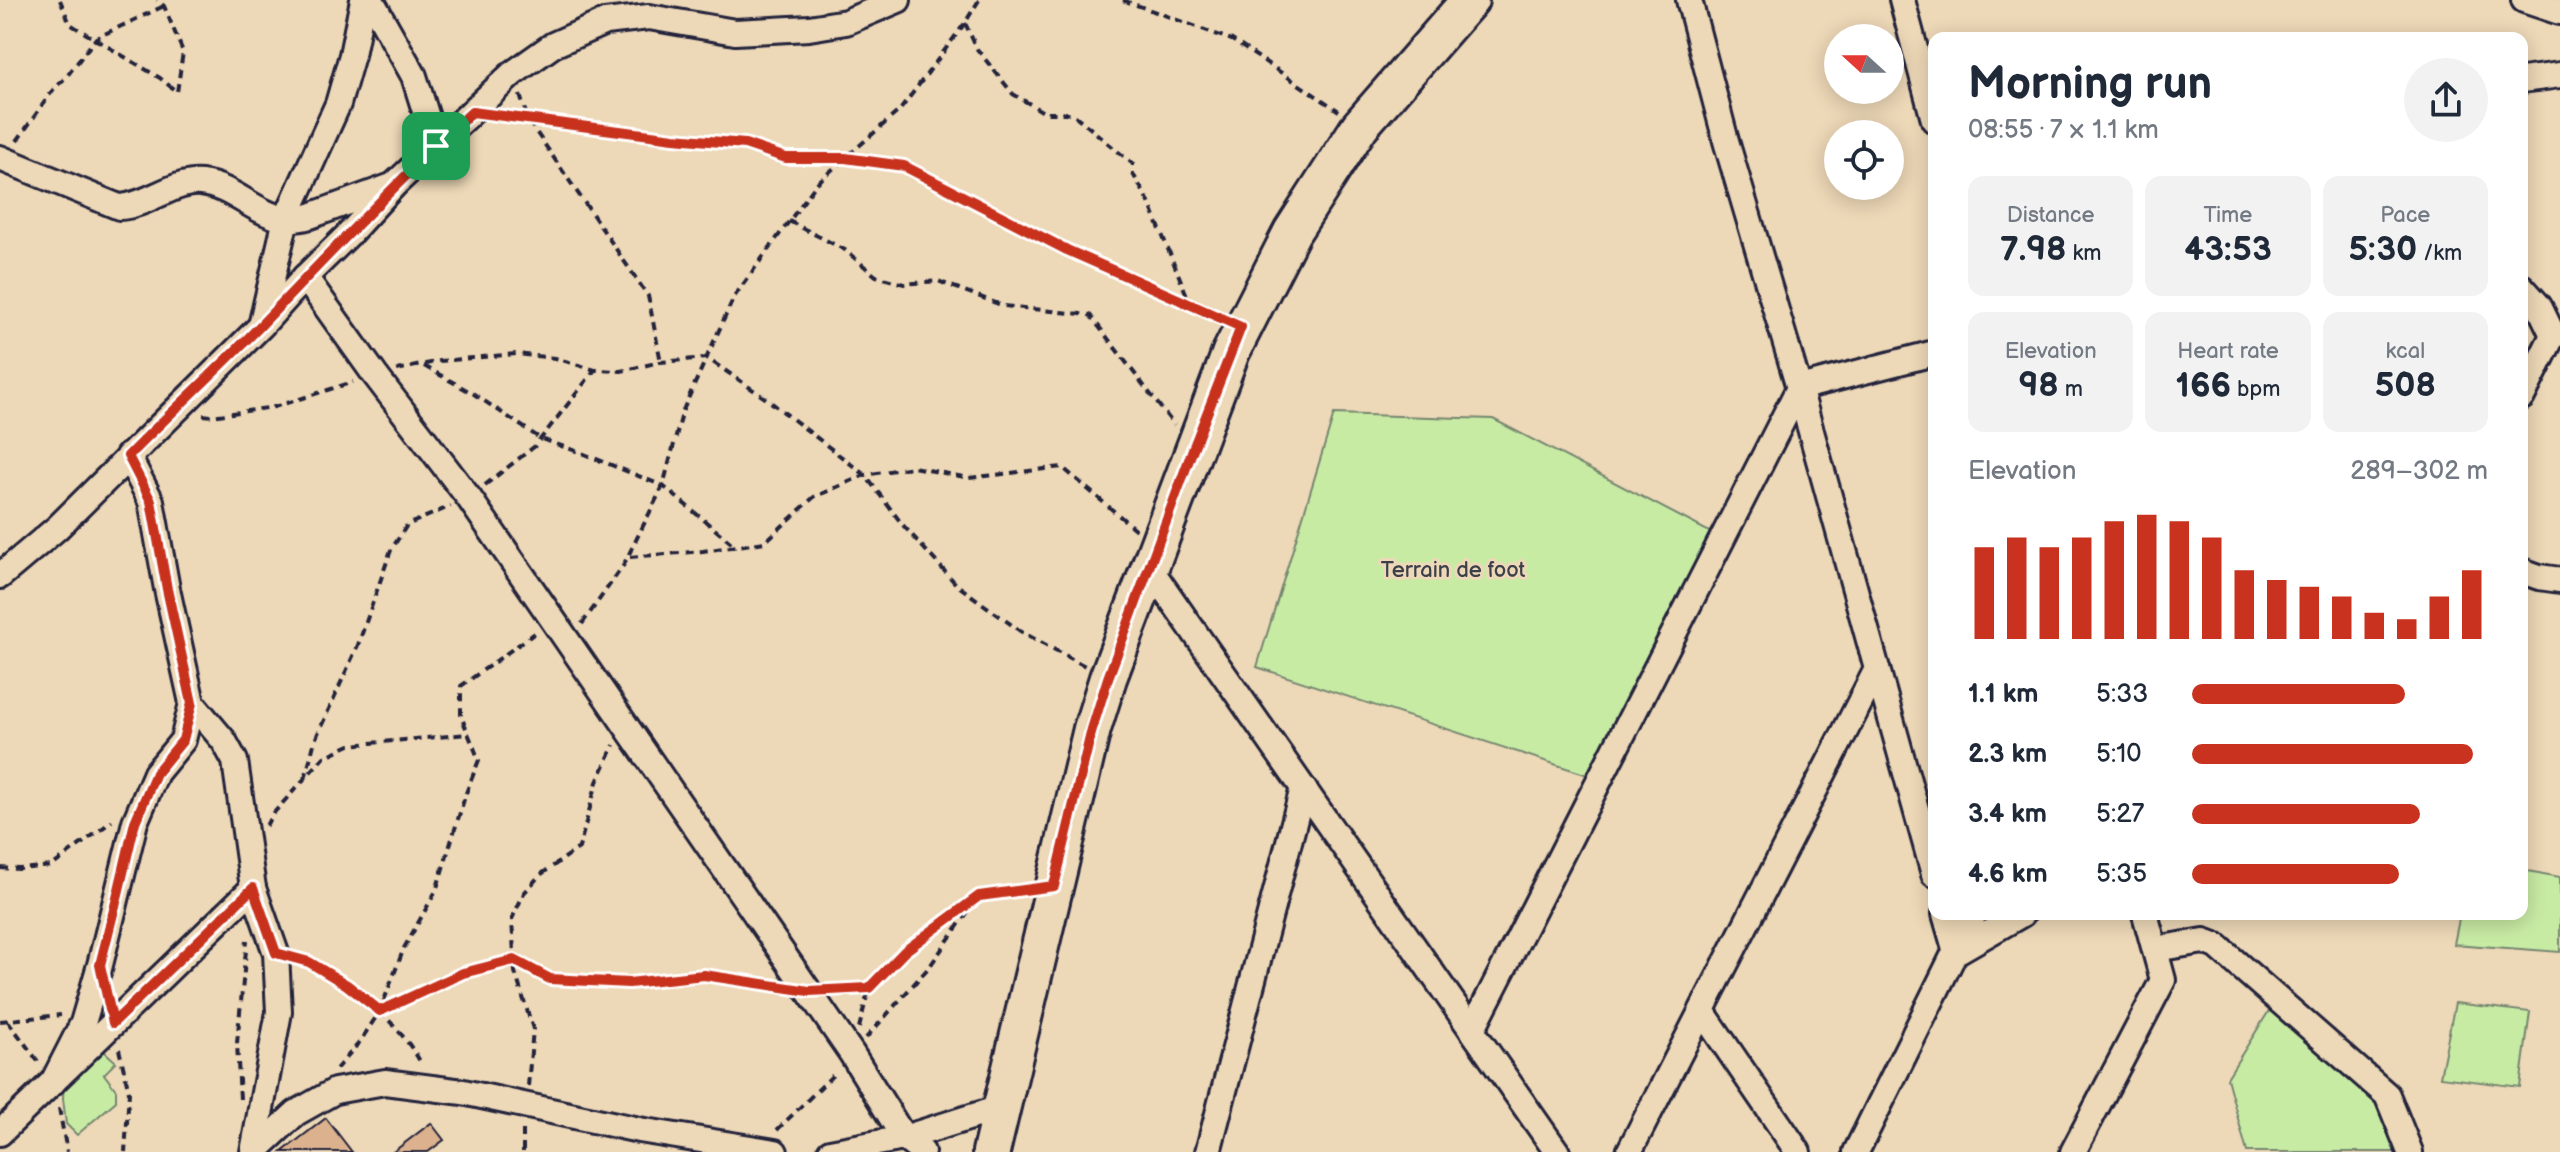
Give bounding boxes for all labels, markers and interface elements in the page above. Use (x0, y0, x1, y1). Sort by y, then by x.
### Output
north arrow (1824, 24, 1904, 104)
map controls (1824, 24, 1904, 200)
text: Morning run (1968, 58, 2212, 111)
button: share (2404, 58, 2488, 142)
pin (402, 112, 470, 180)
text: 08:55 · 7 × 1.1 km (1968, 115, 2159, 146)
button: locate (1824, 120, 1904, 200)
icon: arrive (414, 124, 458, 168)
text: Distance (2007, 202, 2095, 229)
text: Time (2204, 202, 2252, 229)
text: Pace (2380, 202, 2430, 229)
text: 7.98 (2000, 229, 2067, 270)
text: 43:53 (2184, 229, 2272, 270)
text: 5:30 (2348, 229, 2417, 270)
text: km (2067, 240, 2101, 267)
text: /km (2417, 240, 2462, 267)
text: Elevation (2005, 338, 2097, 365)
text: Heart rate (2177, 338, 2279, 365)
text: kcal (2386, 338, 2425, 365)
text: 98 (2018, 365, 2059, 406)
text: 166 (2176, 365, 2231, 406)
text: 508 (2375, 365, 2436, 406)
text: m (2059, 376, 2083, 403)
text: bpm (2231, 376, 2280, 403)
text: Elevation (1968, 456, 2076, 487)
text: 289–302 m (2350, 456, 2488, 487)
park label: Terrain de foot (1381, 557, 1525, 584)
text: 1.1 km (1968, 679, 2038, 710)
text: 5:33 (2096, 679, 2148, 710)
text: 2.3 km (1968, 739, 2047, 770)
text: 5:10 (2096, 739, 2142, 770)
text: 3.4 km (1968, 799, 2047, 830)
text: 5:27 (2096, 799, 2144, 830)
text: 4.6 km (1968, 859, 2048, 890)
text: 5:35 (2096, 859, 2147, 890)

